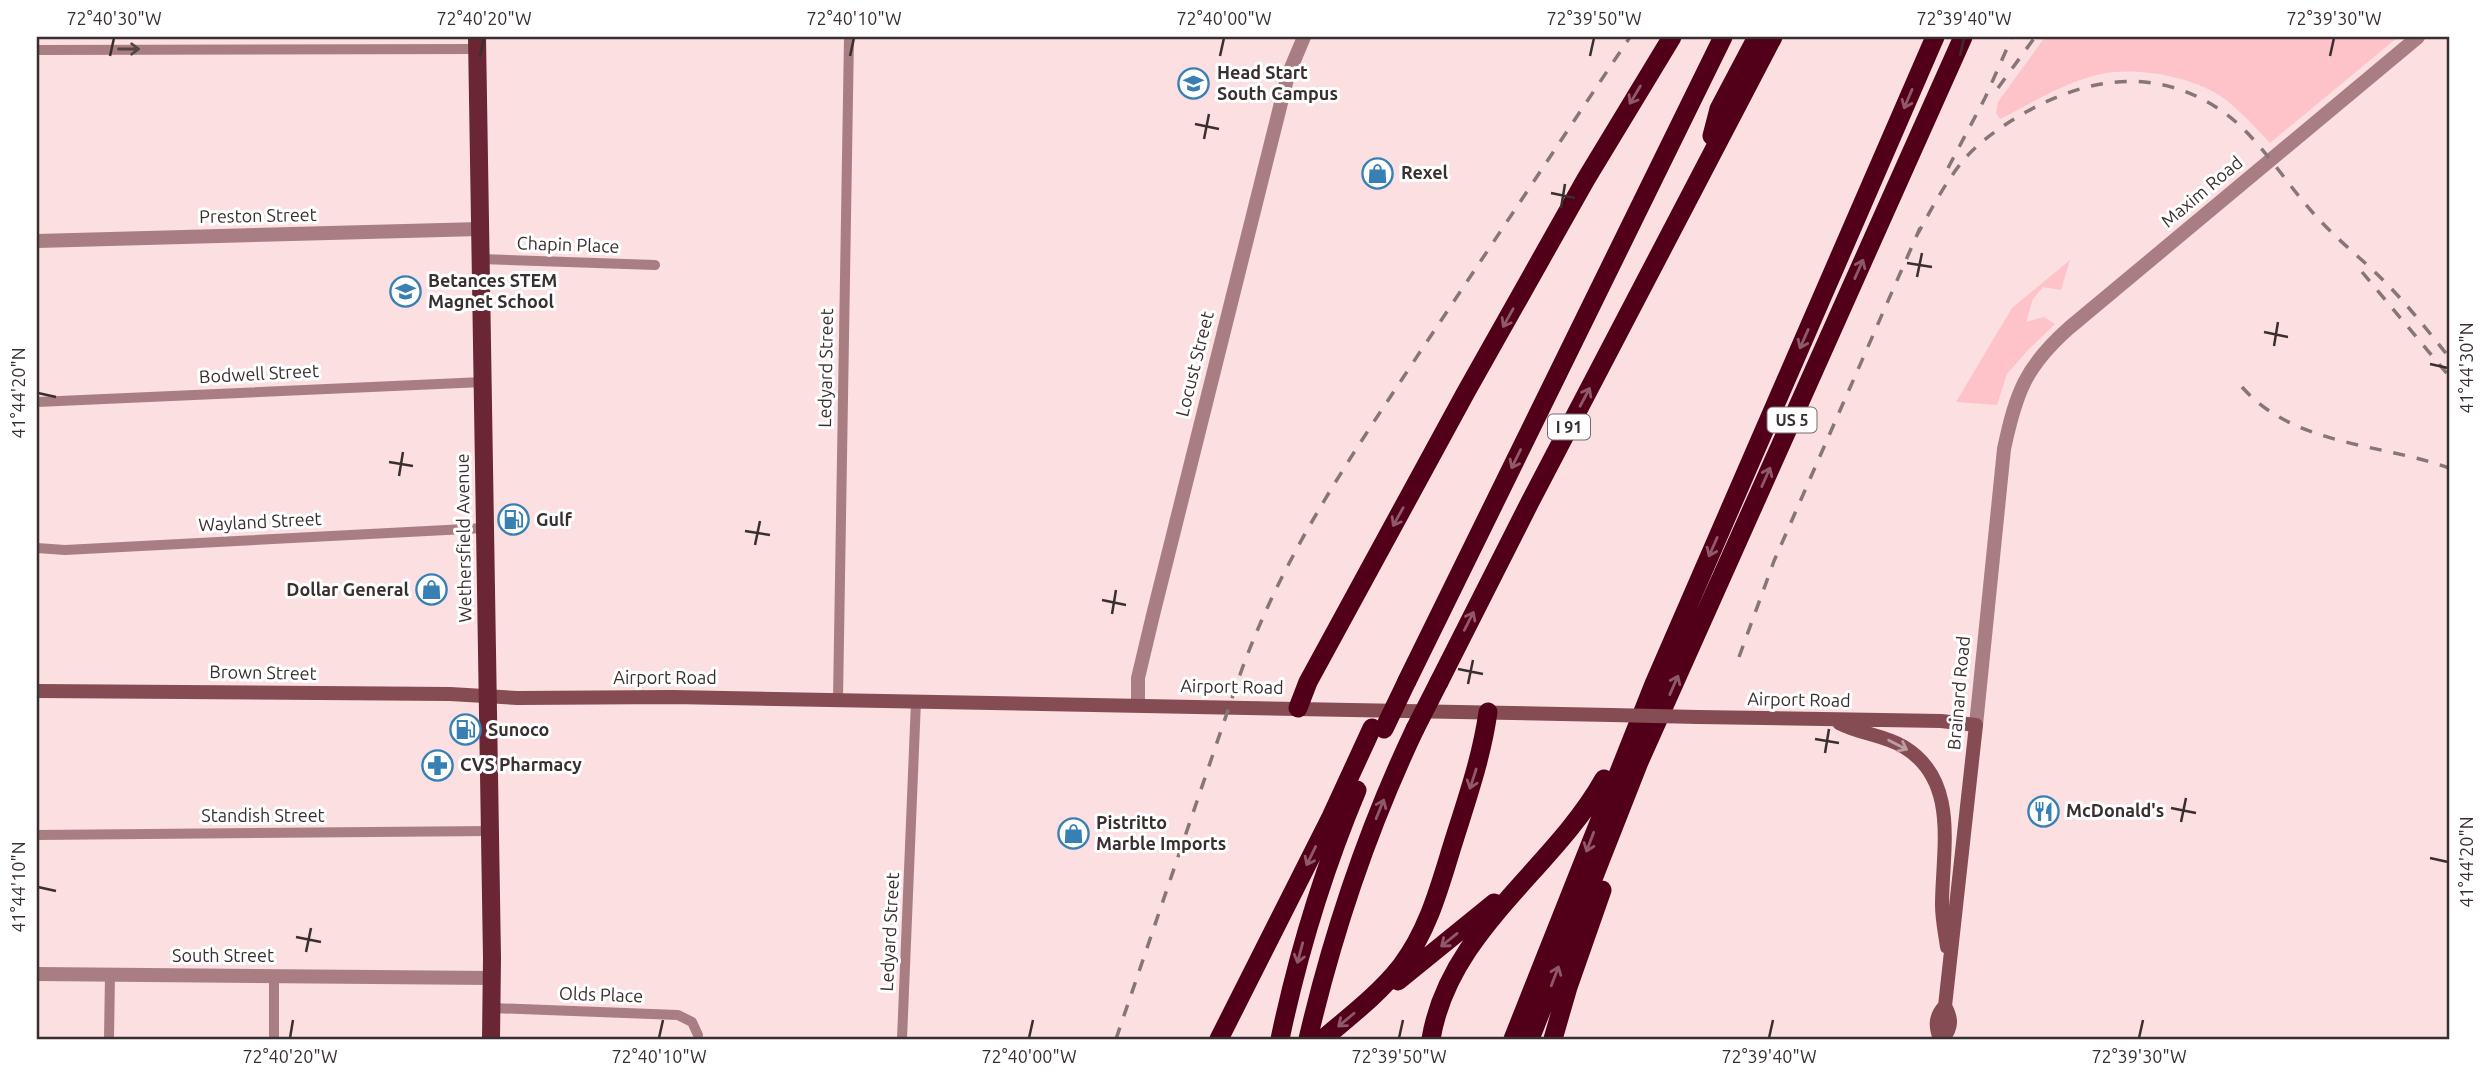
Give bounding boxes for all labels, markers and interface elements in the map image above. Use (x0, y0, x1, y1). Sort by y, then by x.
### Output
text: 72°40'30"W (66, 8, 162, 28)
text: 72°40'20"W (436, 8, 532, 28)
text: 72°40'10"W (806, 8, 902, 28)
text: 72°40'00"W (1176, 8, 1272, 28)
text: 72°39'50"W (1546, 8, 1642, 28)
text: 72°39'40"W (1916, 8, 2012, 28)
text: 72°39'30"W (2286, 8, 2382, 28)
one-way arrow (118, 42, 141, 56)
place label: Head Start South Campus (1217, 62, 1338, 103)
school or university icon: Head Start South Campus (1177, 66, 1211, 100)
one-way arrow (1628, 84, 1642, 104)
one-way arrow (1901, 88, 1914, 110)
street label: Maxim Road (2157, 152, 2246, 231)
shop icon: Rexel (1361, 156, 1395, 190)
place label: Rexel (1401, 162, 1449, 182)
street label: Preston Street (199, 204, 317, 226)
street label: Chapin Place (516, 232, 620, 256)
one-way arrow (1853, 259, 1866, 280)
place label: Betances STEM Magnet School (428, 270, 557, 311)
school or university icon: Betances STEM Magnet School (388, 274, 422, 308)
one-way arrow (1501, 307, 1515, 327)
street label: Ledyard Street (814, 308, 836, 428)
street label: Locust Street (1171, 309, 1217, 418)
text: 41°44'30"N (2456, 322, 2476, 414)
one-way arrow (1797, 328, 1810, 349)
text: 41°44'20"N (8, 347, 28, 439)
street label: Bodwell Street (198, 360, 319, 386)
one-way arrow (1579, 387, 1592, 408)
road number: US 5 (1768, 408, 1816, 432)
road number: I 91 (1548, 414, 1590, 440)
one-way arrow (1508, 448, 1522, 469)
street label: Wethersfield Avenue (452, 453, 474, 623)
one-way arrow (1760, 467, 1773, 488)
fuel station icon: Gulf (496, 503, 530, 537)
one-way arrow (1391, 506, 1404, 527)
street label: Wayland Street (198, 508, 322, 534)
place label: Gulf (536, 509, 572, 529)
one-way arrow (1706, 536, 1719, 558)
shop icon: Dollar General (415, 573, 449, 607)
place label: Dollar General (286, 579, 410, 599)
one-way arrow (1463, 611, 1477, 632)
street label: Brainard Road (1943, 635, 1973, 751)
street label: Brown Street (209, 661, 317, 683)
street label: Airport Road (613, 667, 717, 687)
one-way arrow (1668, 674, 1681, 696)
street label: Airport Road (1180, 675, 1284, 697)
street label: Airport Road (1747, 688, 1851, 710)
fuel station icon: Sunoco (448, 713, 482, 747)
place label: Sunoco (488, 719, 549, 739)
one-way arrow (1888, 739, 1908, 753)
pharmacy icon: CVS Pharmacy (420, 748, 454, 782)
place label: CVS Pharmacy (460, 754, 582, 774)
one-way arrow (1466, 767, 1479, 789)
restaurant icon: McDonald's (2026, 794, 2060, 828)
one-way arrow (1374, 799, 1387, 820)
place label: McDonald's (2066, 800, 2164, 820)
street label: Standish Street (201, 805, 325, 825)
place label: Pistritto Marble Imports (1096, 812, 1226, 853)
shop icon: Pistritto Marble Imports (1056, 816, 1090, 850)
text: 41°44'20"N (2456, 816, 2476, 908)
one-way arrow (1582, 831, 1595, 853)
text: 41°44'10"N (8, 841, 28, 933)
one-way arrow (1304, 845, 1318, 866)
street label: Ledyard Street (876, 872, 902, 992)
one-way arrow (1440, 932, 1458, 947)
one-way arrow (1293, 942, 1306, 964)
street label: South Street (172, 945, 274, 965)
one-way arrow (1549, 965, 1562, 987)
street label: Olds Place (559, 983, 643, 1005)
one-way arrow (1337, 1012, 1355, 1028)
text: 72°40'20"W (242, 1046, 338, 1066)
text: 72°40'10"W (611, 1046, 707, 1066)
text: 72°40'00"W (981, 1046, 1077, 1066)
text: 72°39'50"W (1351, 1046, 1447, 1066)
text: 72°39'40"W (1721, 1046, 1817, 1066)
text: 72°39'30"W (2091, 1046, 2187, 1066)

